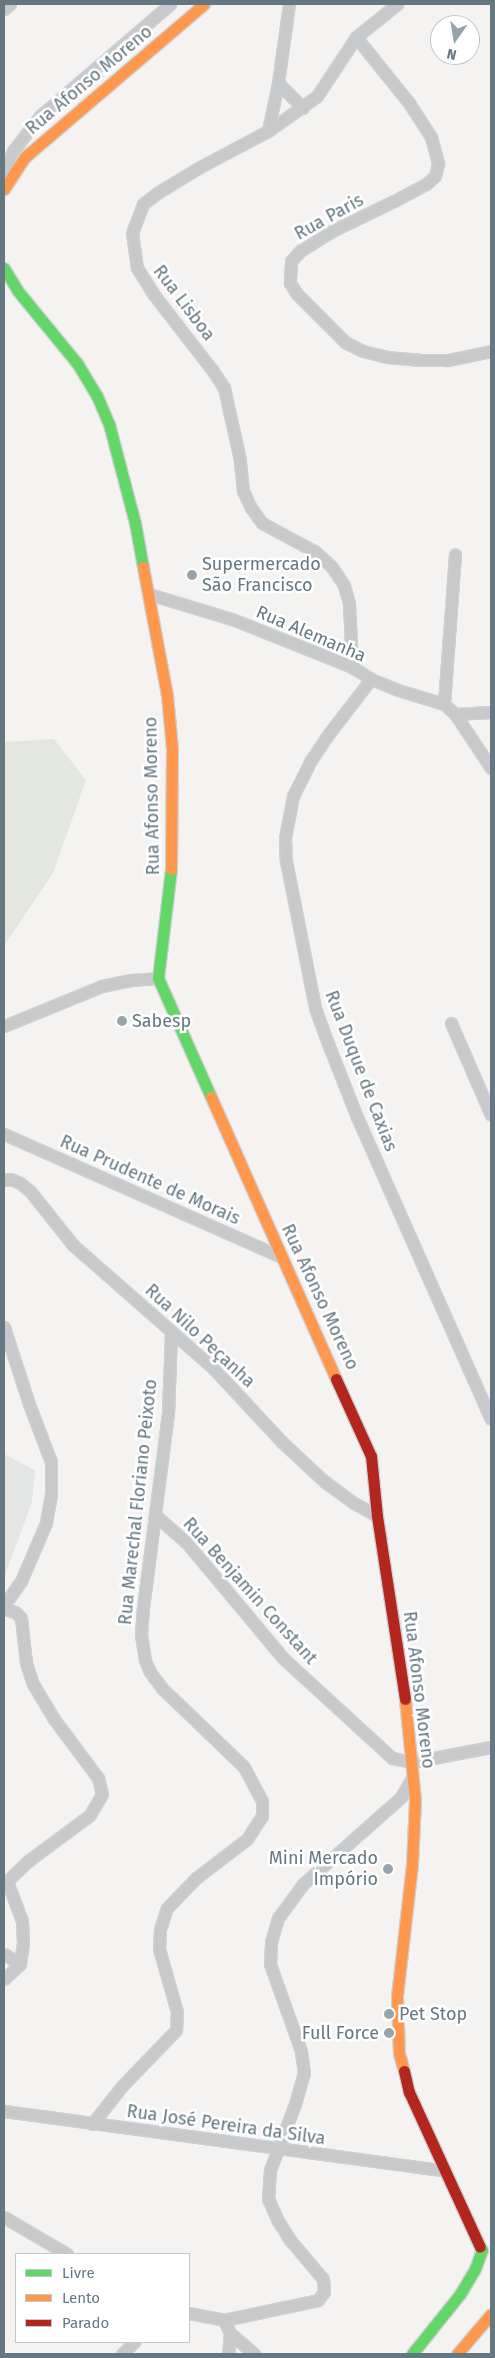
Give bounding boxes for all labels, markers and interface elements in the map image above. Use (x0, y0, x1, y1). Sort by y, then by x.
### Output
north arrow (430, 15, 480, 65)
street label: Rua Afonso Moreno (21, 21, 157, 139)
text: N (445, 45, 458, 63)
street label: Rua Paris (291, 189, 367, 245)
street label: Rua Lisboa (149, 261, 219, 345)
place label: Supermercado São Francisco (202, 554, 321, 596)
marker: Supermercado São Francisco (186, 569, 198, 581)
street label: Rua Alemanha (253, 601, 369, 667)
street label: Rua Afonso Moreno (140, 717, 164, 875)
street label: Rua Duque de Caxias (320, 987, 402, 1155)
place label: Sabesp (132, 1010, 191, 1032)
marker: Sabesp (116, 1015, 128, 1027)
street label: Rua Prudente de Morais (57, 1131, 243, 1229)
street label: Rua Afonso Moreno (277, 1221, 363, 1373)
street label: Rua Nilo Peçanha (140, 1279, 260, 1393)
street label: Rua Marechal Floriano Peixoto (114, 1378, 162, 1626)
street label: Rua Benjamin Constant (178, 1513, 322, 1669)
street label: Rua Afonso Moreno (399, 1610, 439, 1770)
place label: Mini Mercado Impório (269, 1848, 378, 1890)
marker: Mini Mercado Impório (382, 1863, 394, 1875)
place label: Pet Stop (399, 2003, 467, 2025)
marker: Pet Stop (383, 2008, 395, 2020)
place label: Full Force (302, 2022, 379, 2044)
marker: Full Force (383, 2027, 395, 2039)
street label: Rua José Pereira da Silva (125, 2100, 327, 2150)
legend (15, 2253, 190, 2343)
text: Livre (62, 2264, 95, 2282)
text: Lento (62, 2289, 100, 2307)
text: Parado (62, 2314, 109, 2332)

